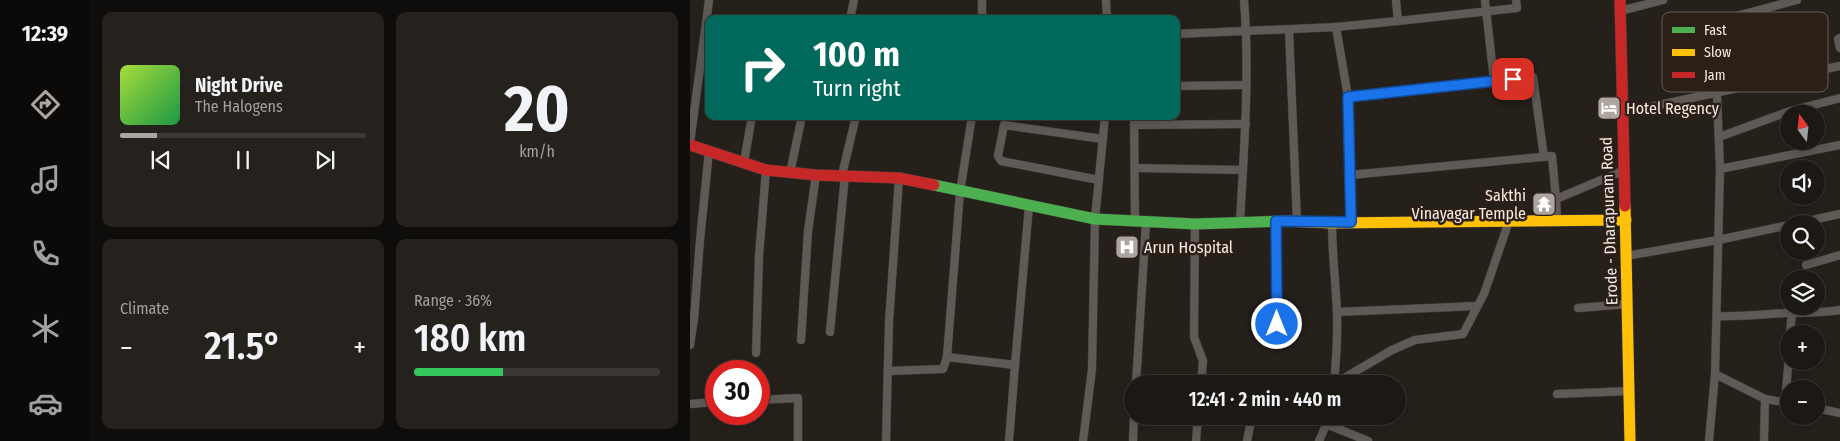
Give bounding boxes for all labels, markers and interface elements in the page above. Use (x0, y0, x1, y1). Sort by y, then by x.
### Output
legend (1662, 12, 1828, 92)
text: 12:39 (22, 20, 68, 47)
text: Fast (1704, 22, 1727, 39)
text: 100 m (813, 33, 900, 75)
icon: right (730, 35, 795, 100)
text: Slow (1704, 44, 1731, 61)
pin (1492, 58, 1534, 100)
icon: arrive (1499, 65, 1527, 93)
text: Jam (1704, 67, 1725, 84)
text: 20 (504, 70, 570, 148)
text: Night Drive (195, 74, 283, 97)
text: Turn right (813, 75, 901, 102)
icon: directions (28, 87, 63, 122)
hotel icon: Hotel Regency (1596, 95, 1622, 121)
text: The Halogens (195, 97, 283, 116)
place label: Hotel Regency (1626, 99, 1720, 118)
north arrow (1780, 105, 1825, 150)
map controls (1780, 105, 1825, 425)
street label: Erode - Dharapuram Road (1597, 137, 1621, 305)
text: km/h (519, 142, 555, 161)
icon: previous (147, 146, 175, 174)
icon: pause (229, 146, 257, 174)
icon: next (311, 146, 339, 174)
button: sound (1780, 160, 1825, 205)
icon: music (28, 162, 63, 197)
place label: Sakthi Vinayagar Temple (1412, 186, 1526, 223)
temple icon: Sakthi Vinayagar Temple (1531, 191, 1557, 217)
button: search (1780, 215, 1825, 260)
hospital icon: Arun Hospital (1114, 234, 1140, 260)
icon: phone (28, 236, 63, 271)
place label: Arun Hospital (1144, 238, 1233, 257)
button: layers (1780, 270, 1825, 315)
text: Range · 36% (414, 291, 492, 310)
position arrow (1250, 297, 1302, 349)
text: Climate (120, 299, 169, 318)
icon: climate (28, 311, 63, 346)
text: 180 km (414, 315, 526, 361)
text: 21.5° (204, 323, 282, 369)
button: + (1780, 325, 1825, 370)
text: − (120, 331, 133, 364)
text: + (353, 331, 366, 364)
speed limit sign: 30 (705, 360, 770, 425)
button: − (1780, 380, 1825, 425)
icon: car (28, 386, 63, 421)
text: 12:41 · 2 min · 440 m (1189, 388, 1341, 411)

